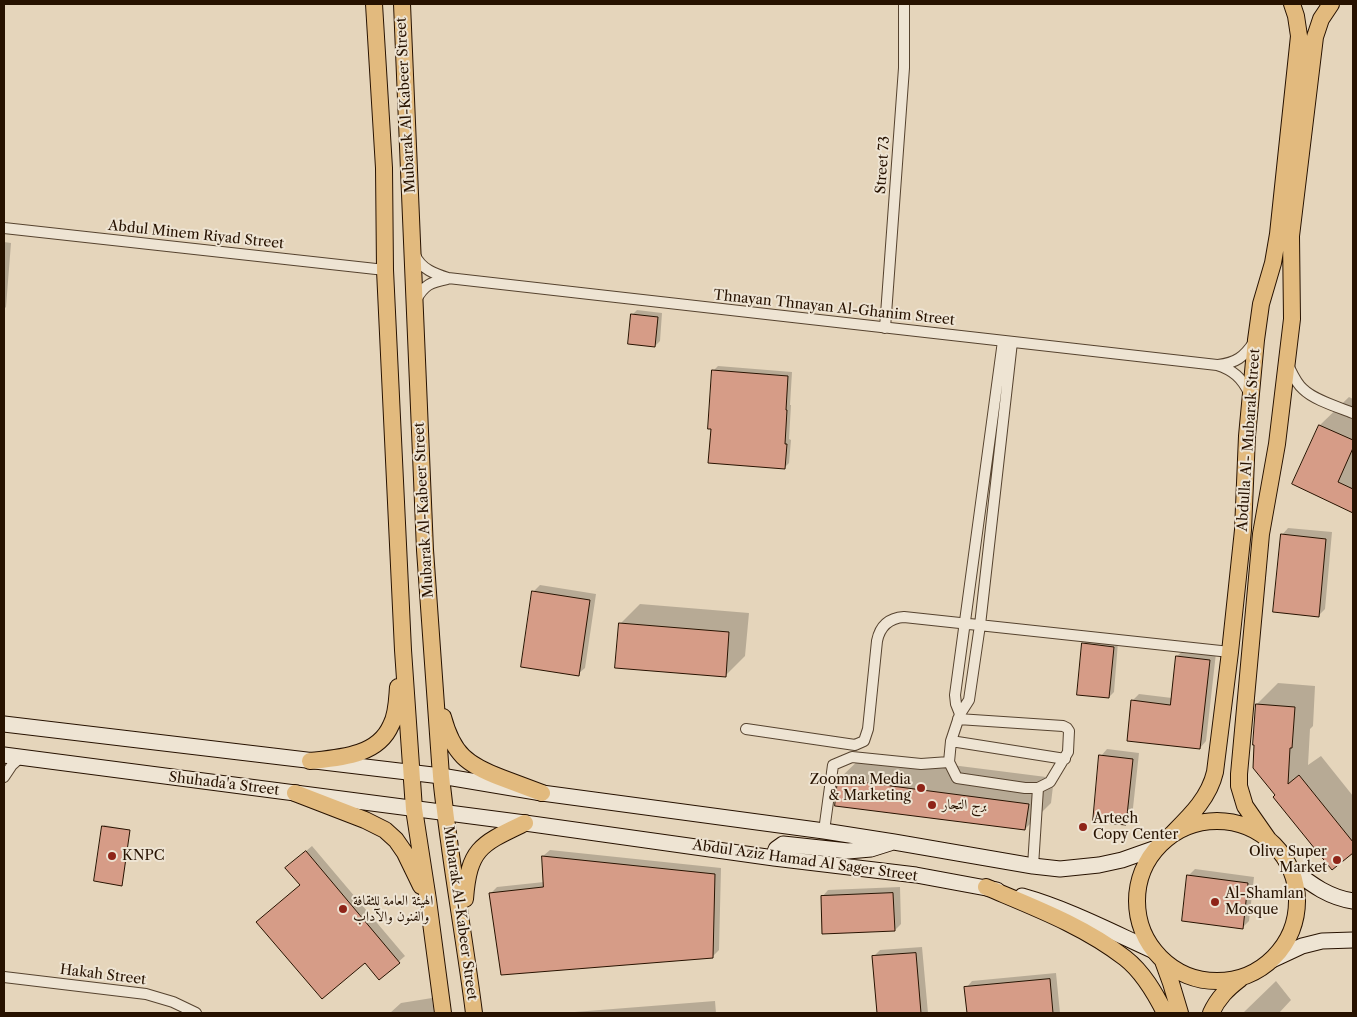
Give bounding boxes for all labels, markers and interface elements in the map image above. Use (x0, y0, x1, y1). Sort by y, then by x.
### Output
street label: Mubarak Al-Kabeer Street (393, 17, 419, 193)
street label: Street 73 (873, 135, 893, 195)
street label: Abdul Minem Riyad Street (107, 217, 285, 253)
street label: Thnayan Thnayan Al-Ghanim Street (713, 287, 955, 329)
street label: Abdulla Al- Mubarak Street (1234, 348, 1264, 532)
street label: Mubarak Al-Kabeer Street (411, 422, 437, 598)
street label: Shuhada'a Street (168, 769, 280, 799)
place label: Zoomna Media & Marketing (810, 772, 911, 804)
marker: Zoomna Media & Marketing (915, 782, 927, 794)
place label: برج التجار (942, 797, 987, 813)
marker: برج التجار (926, 799, 938, 811)
place label: Artech Copy Center (1093, 811, 1178, 844)
marker: Artech Copy Center (1077, 821, 1089, 833)
street label: Mubarak Al-Kabeer Street (439, 825, 481, 1001)
street label: Abdul Aziz Hamad Al Sager Street (691, 837, 919, 885)
place label: Olive Super Market (1249, 844, 1327, 876)
place label: KNPC (122, 848, 164, 864)
marker: KNPC (106, 850, 118, 862)
marker: Olive Super Market (1331, 854, 1343, 866)
place label: Al-Shamlan Mosque (1225, 886, 1304, 919)
place label: الهيئة العامة للثقافة والفنون والآداب (353, 893, 433, 926)
marker: Al-Shamlan Mosque (1209, 896, 1221, 908)
marker: الهيئة العامة للثقافة والفنون والآداب (337, 903, 349, 915)
street label: Hakah Street (59, 961, 147, 989)

